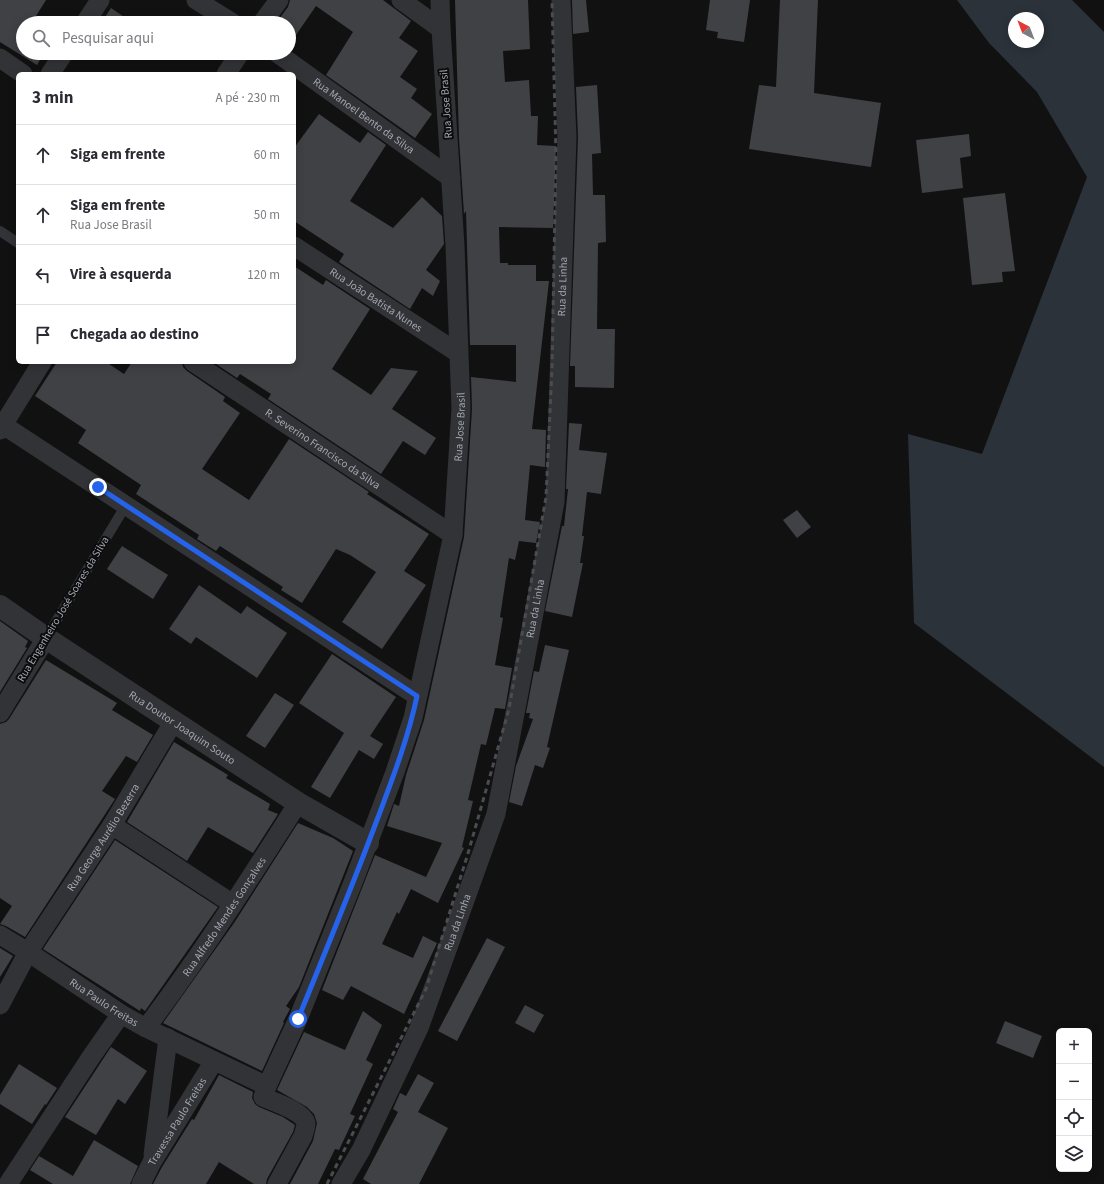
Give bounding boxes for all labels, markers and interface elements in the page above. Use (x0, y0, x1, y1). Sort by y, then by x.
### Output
north arrow (1008, 12, 1044, 48)
search box (16, 16, 296, 60)
icon: search (30, 27, 52, 49)
text: Pesquisar aqui (62, 28, 154, 49)
street label: Rua Jose Brasil (436, 69, 456, 139)
street label: Rua Manoel Bento da Silva (310, 74, 418, 157)
text: 3 min (32, 86, 73, 110)
text: A pé · 230 m (215, 89, 280, 107)
icon: ahead (32, 144, 54, 166)
text: Siga em frente (70, 144, 165, 165)
text: 60 m (254, 146, 280, 164)
text: Siga em frente (70, 195, 165, 216)
icon: ahead (32, 204, 54, 226)
text: 50 m (254, 206, 280, 224)
text: Rua Jose Brasil (70, 216, 152, 234)
street label: Rua da Linha (554, 257, 571, 317)
icon: left (32, 264, 54, 286)
text: Vire à esquerda (70, 264, 172, 285)
street label: Rua João Batista Nunes (327, 264, 426, 336)
text: 120 m (247, 266, 280, 284)
icon: arrive (32, 324, 54, 346)
text: Chegada ao destino (70, 324, 199, 345)
street label: Rua Jose Brasil (450, 392, 469, 462)
street label: R. Severino Francisco da Silva (262, 405, 383, 492)
route end (89, 478, 107, 496)
street label: Rua Engenheiro José Soares da Silva (14, 534, 112, 684)
street label: Rua da Linha (522, 578, 548, 639)
street label: Rua Doutor Joaquim Souto (126, 687, 239, 768)
street label: Rua George Aurélio Bezerra (63, 781, 143, 894)
street label: Rua Alfredo Mendes Gonçalves (179, 854, 269, 979)
street label: Rua da Linha (440, 892, 474, 953)
street label: Rua Paulo Freitas (67, 974, 142, 1030)
route start (289, 1010, 307, 1028)
map controls (1056, 1028, 1092, 1172)
button: + (1056, 1028, 1092, 1064)
button: − (1056, 1064, 1092, 1100)
street label: Travessa Paulo Freitas (144, 1074, 210, 1168)
button: locate (1056, 1100, 1092, 1136)
button: layers (1056, 1136, 1092, 1172)

